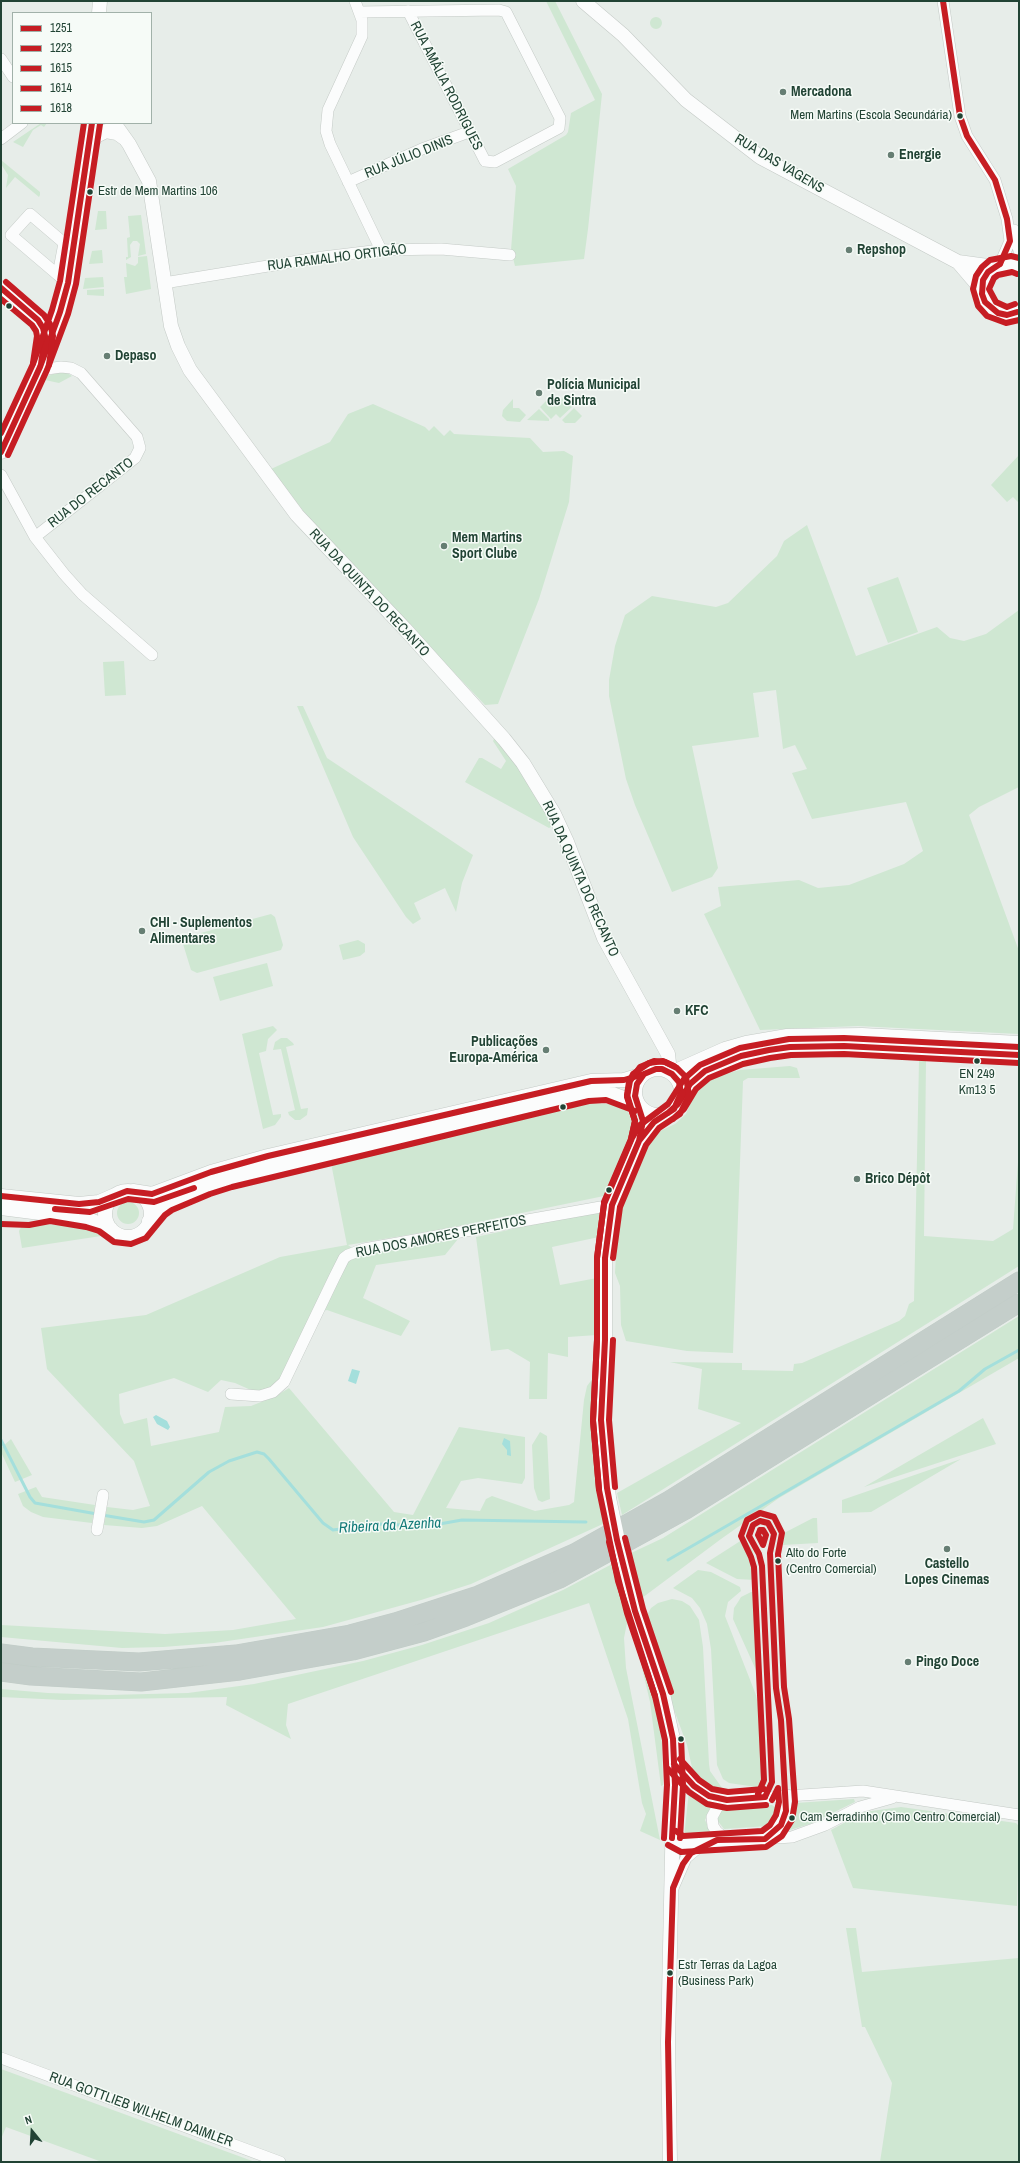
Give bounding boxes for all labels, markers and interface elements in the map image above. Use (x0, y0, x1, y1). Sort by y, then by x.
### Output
legend (12, 12, 152, 124)
street label: RUA AMÁLIA RODRIGUES (406, 19, 486, 153)
text: 1251 (50, 20, 72, 36)
text: 1223 (50, 40, 72, 56)
text: 1615 (50, 60, 72, 76)
text: 1614 (50, 80, 72, 96)
place label: Mercadona (791, 84, 852, 100)
marker: Mercadona (778, 87, 788, 97)
text: 1618 (50, 100, 72, 116)
place label: Mem Martins (Escola Secundária) (790, 108, 952, 124)
marker: Mem Martins (Escola Secundária) (955, 111, 965, 121)
street label: RUA DAS VAGENS (731, 131, 827, 197)
street label: RUA JÚLIO DINIS (362, 132, 456, 182)
place label: Energie (899, 147, 941, 163)
marker: Energie (886, 150, 896, 160)
place label: Estr de Mem Martins 106 (98, 184, 218, 200)
marker: Estr de Mem Martins 106 (85, 187, 95, 197)
street label: RUA RAMALHO ORTIGÃO (266, 241, 408, 275)
place label: Repshop (857, 242, 906, 258)
marker: Repshop (844, 245, 854, 255)
unlabelled marker (4, 301, 14, 311)
place label: Depaso (115, 348, 156, 364)
marker: Depaso (102, 351, 112, 361)
place label: Polícia Municipal de Sintra (547, 377, 640, 410)
marker: Polícia Municipal de Sintra (534, 388, 544, 398)
street label: RUA DO RECANTO (45, 454, 137, 532)
street label: RUA DA QUINTA DO RECANTO (305, 526, 433, 660)
place label: Mem Martins Sport Clube (452, 530, 522, 562)
marker: Mem Martins Sport Clube (439, 541, 449, 551)
street label: RUA DA QUINTA DO RECANTO (538, 799, 622, 959)
place label: CHI - Suplementos Alimentares (150, 915, 252, 948)
marker: CHI - Suplementos Alimentares (137, 926, 147, 936)
place label: KFC (685, 1003, 709, 1019)
marker: KFC (672, 1006, 682, 1016)
place label: Publicações Europa-América (449, 1034, 538, 1066)
marker: Publicações Europa-América (541, 1045, 551, 1055)
marker: EN 249 Km13 5 (972, 1056, 982, 1066)
place label: EN 249 Km13 5 (959, 1067, 995, 1098)
unlabelled marker (558, 1102, 568, 1112)
place label: Brico Dépôt (865, 1171, 930, 1187)
marker: Brico Dépôt (852, 1174, 862, 1184)
unlabelled marker (604, 1185, 614, 1195)
street label: RUA DOS AMORES PERFEITOS (354, 1212, 528, 1262)
water label: Ribeira da Azenha (338, 1514, 442, 1538)
marker: Castello Lopes Cinemas (942, 1544, 952, 1554)
place label: Alto do Forte (Centro Comercial) (786, 1546, 877, 1577)
marker: Alto do Forte (Centro Comercial) (773, 1556, 783, 1566)
place label: Castello Lopes Cinemas (905, 1556, 989, 1588)
place label: Pingo Doce (916, 1654, 979, 1670)
marker: Pingo Doce (903, 1657, 913, 1667)
unlabelled marker (676, 1734, 686, 1744)
place label: Cam Serradinho (Cimo Centro Comercial) (800, 1810, 1000, 1826)
marker: Cam Serradinho (Cimo Centro Comercial) (787, 1813, 797, 1823)
place label: Estr Terras da Lagoa (Business Park) (678, 1958, 777, 1989)
marker: Estr Terras da Lagoa (Business Park) (665, 1968, 675, 1978)
street label: RUA GOTTLIEB WILHELM DAIMLER (47, 2069, 235, 2151)
north arrow (12, 2111, 52, 2151)
text: N (23, 2112, 34, 2127)

